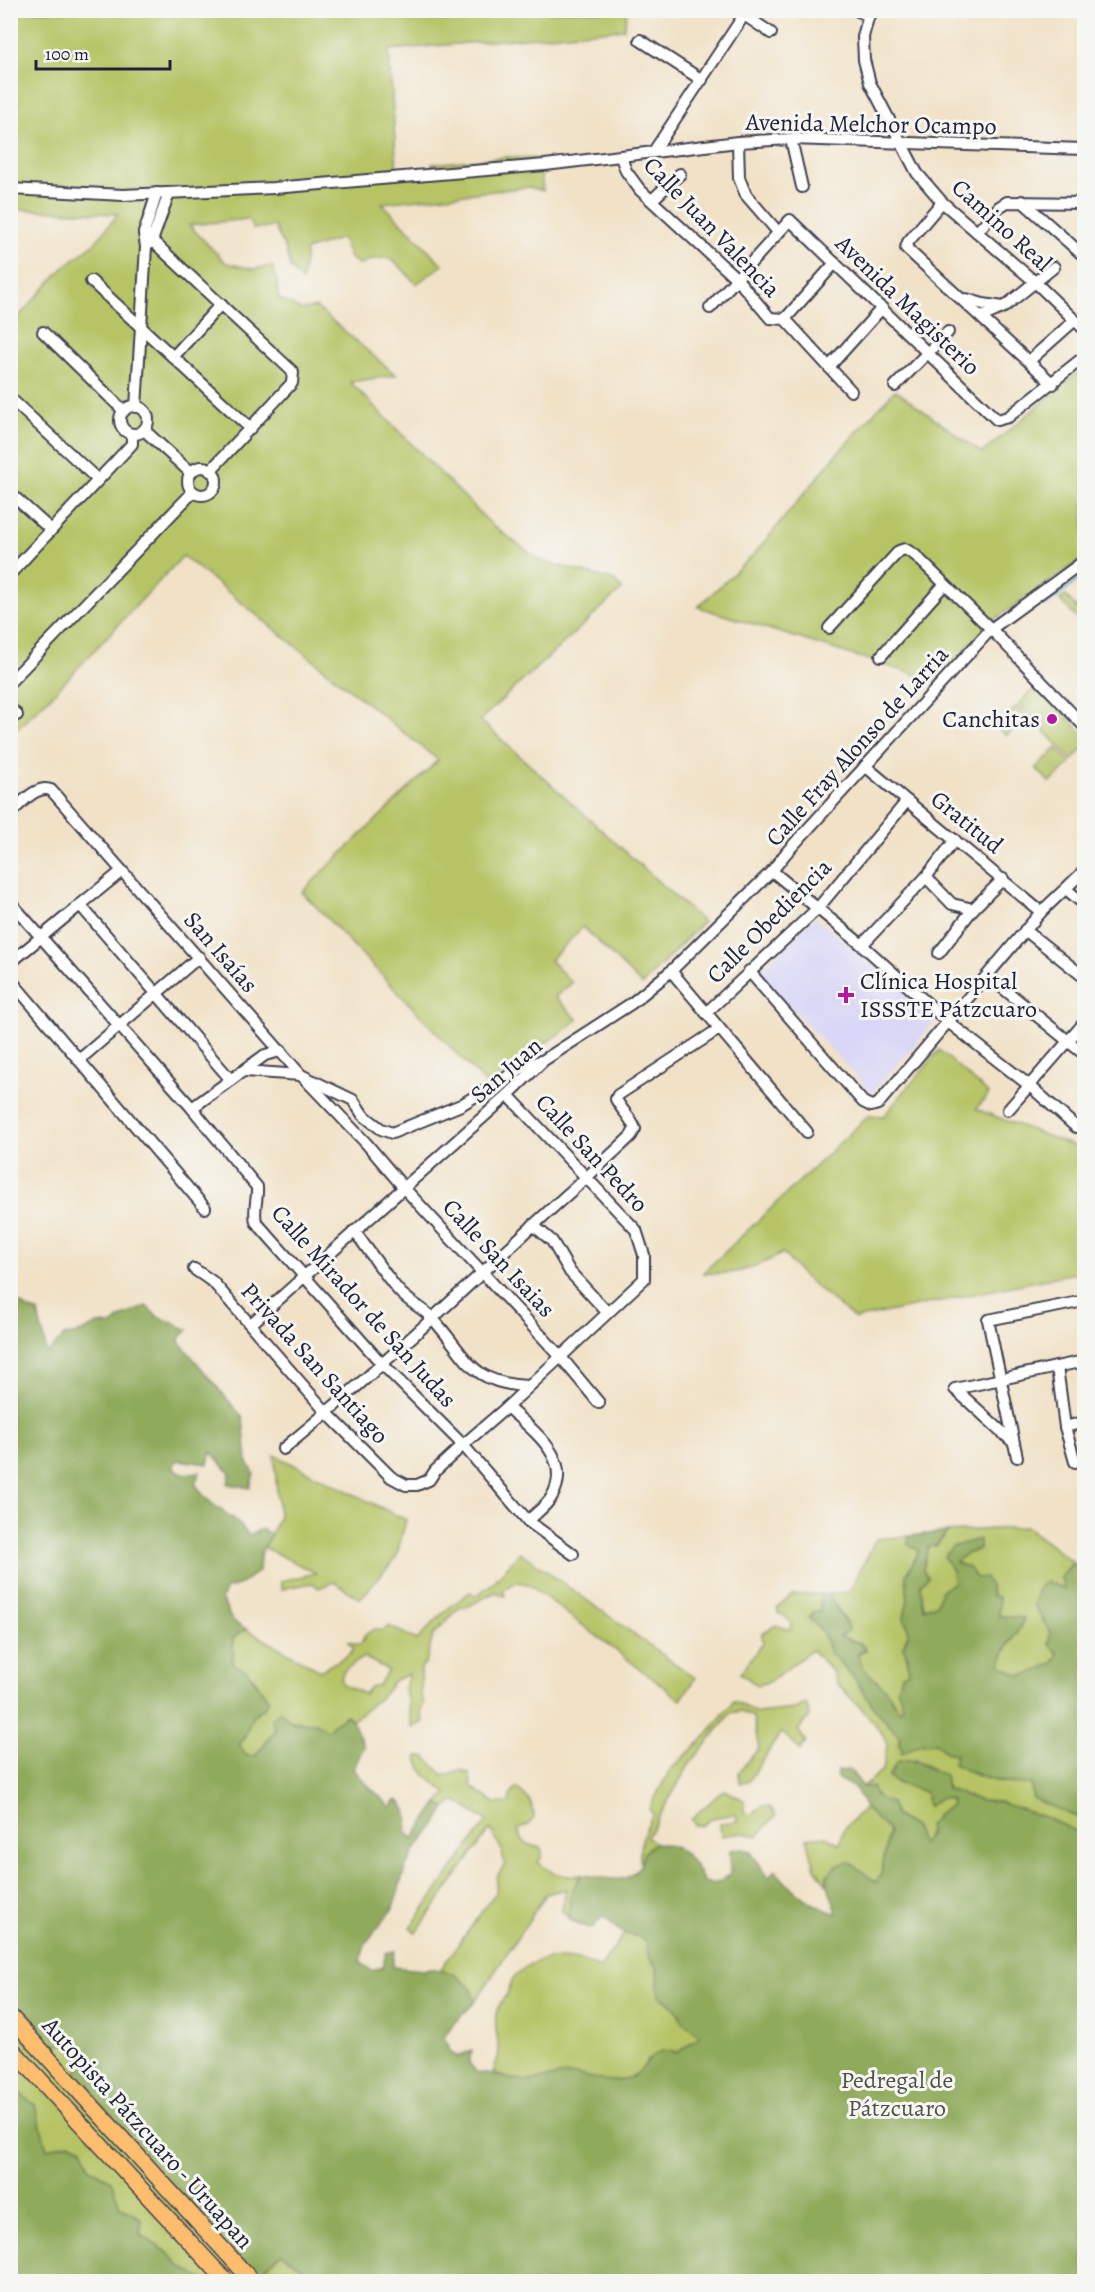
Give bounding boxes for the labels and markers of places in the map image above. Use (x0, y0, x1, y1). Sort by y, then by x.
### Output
place label: Canchitas (942, 703, 1040, 735)
marker: Canchitas (1045, 712, 1059, 726)
place label: Clínica Hospital ISSSTE Pátzcuaro (860, 965, 1037, 1025)
marker: Clínica Hospital ISSSTE Pátzcuaro (837, 986, 855, 1004)

